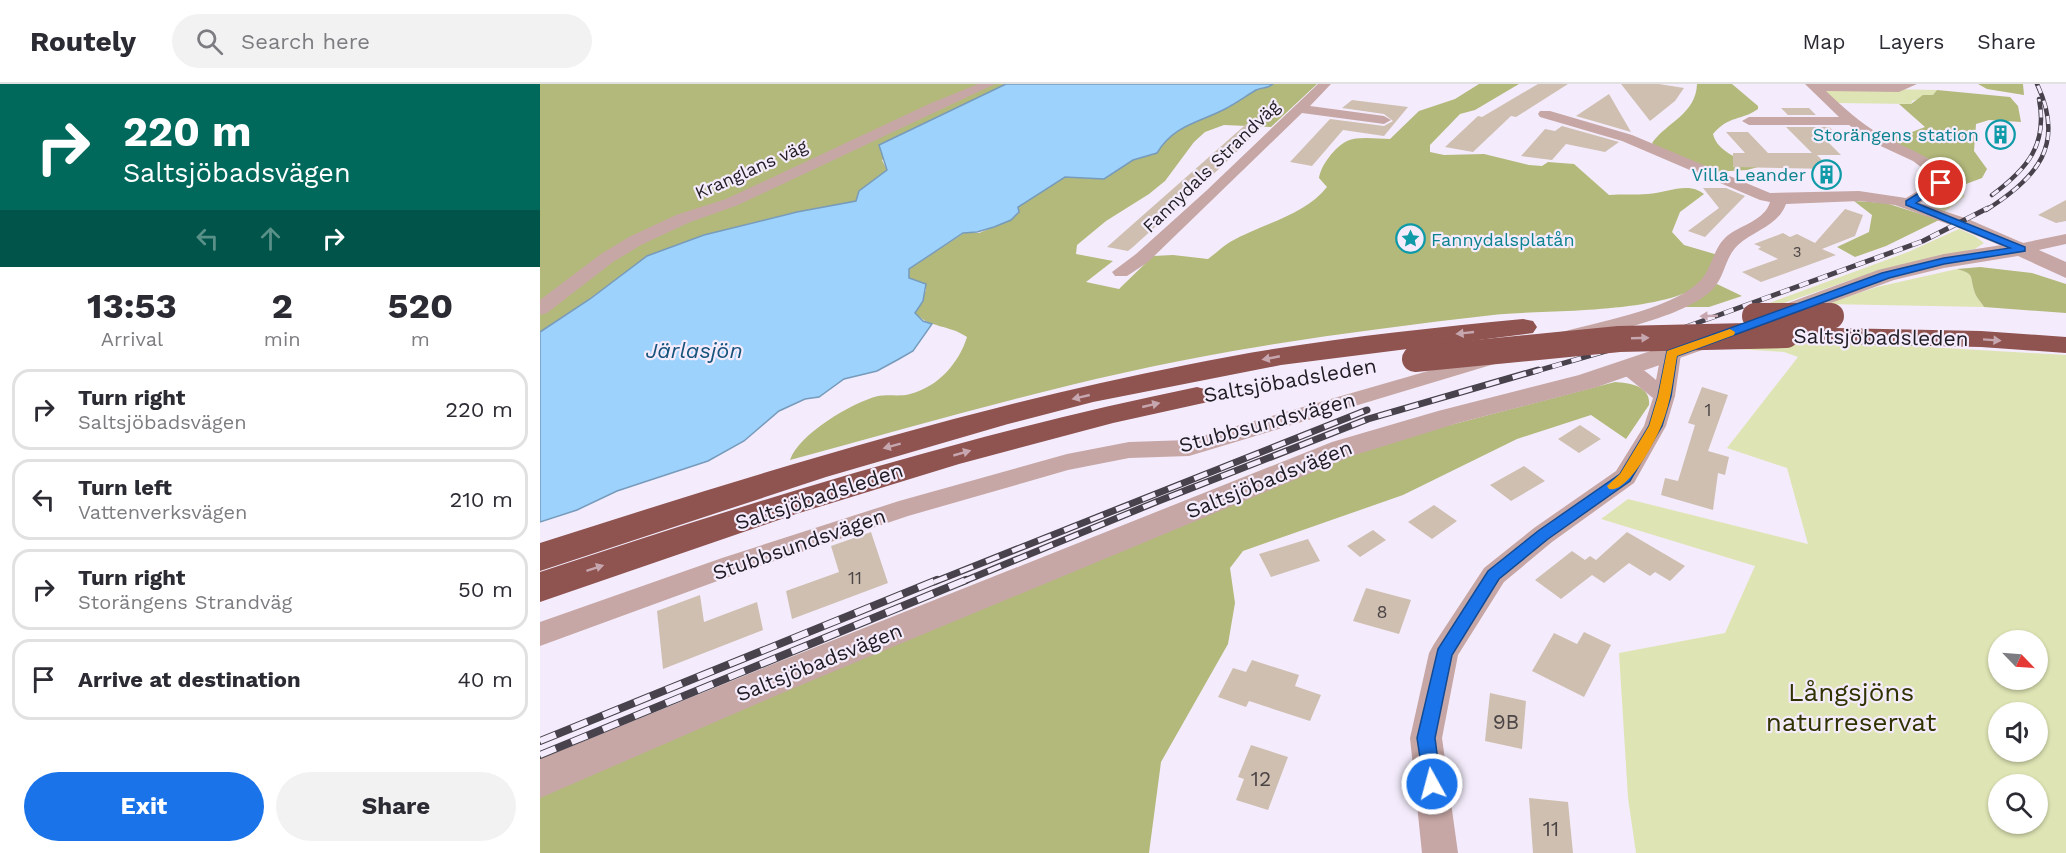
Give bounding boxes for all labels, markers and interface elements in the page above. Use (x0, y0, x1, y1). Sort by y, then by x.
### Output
search box (172, 14, 592, 68)
text: Routely (30, 25, 136, 58)
icon: search (193, 25, 226, 58)
text: Search here (241, 29, 370, 54)
text: Map (1802, 29, 1845, 54)
text: Layers (1878, 29, 1944, 54)
text: Share (1977, 29, 2036, 54)
street label: Fannydals Strandväg (1138, 95, 1284, 237)
text: 220 m (123, 107, 252, 156)
icon: right (24, 108, 102, 186)
building icon: Storängens station (1984, 118, 2016, 150)
place label: Storängens station (1813, 124, 1979, 145)
street label: Kranglans väg (692, 135, 811, 203)
text: Saltsjöbadsvägen (123, 157, 351, 189)
pin (1915, 157, 1966, 208)
building icon: Villa Leander (1811, 158, 1843, 190)
place label: Villa Leander (1691, 164, 1806, 185)
icon: arrive (1924, 166, 1957, 199)
icon: left (191, 222, 224, 255)
icon: ahead (254, 222, 287, 255)
icon: right (317, 222, 350, 255)
place icon: Fannydalsplatån (1394, 223, 1426, 255)
place label: Fannydalsplatån (1431, 229, 1575, 250)
house number: 3 (1793, 243, 1801, 261)
text: 13:53 (87, 285, 177, 327)
text: 2 (271, 285, 293, 327)
text: 520 (387, 285, 453, 327)
one-way arrow (1700, 312, 1719, 321)
street label: Saltsjöbadsleden (1793, 323, 1969, 351)
text: Arrival (101, 327, 163, 351)
text: min (264, 327, 301, 351)
text: m (411, 327, 430, 351)
one-way arrow (1455, 328, 1474, 338)
one-way arrow (1631, 334, 1650, 343)
one-way arrow (1982, 335, 2001, 345)
water label: Järlasjön (645, 338, 743, 363)
street label: Saltsjöbadsleden (1202, 352, 1378, 408)
one-way arrow (1262, 354, 1281, 363)
text: Turn right (78, 385, 185, 410)
street label: Stubbsundsvägen (1176, 386, 1358, 458)
icon: right (27, 393, 60, 426)
one-way arrow (1071, 393, 1090, 403)
text: 220 m (445, 397, 513, 422)
house number: 1 (1704, 399, 1712, 420)
one-way arrow (1142, 400, 1160, 410)
text: Saltsjöbadsvägen (78, 410, 247, 434)
street label: Saltsjöbadsvägen (1182, 434, 1356, 524)
one-way arrow (883, 442, 901, 451)
one-way arrow (953, 448, 971, 457)
street label: Saltsjöbadsleden (732, 457, 906, 535)
text: Turn left (78, 475, 172, 500)
icon: left (27, 483, 60, 516)
text: 210 m (449, 487, 513, 512)
text: Vattenverksvägen (78, 500, 247, 524)
street label: Stubbsundsvägen (709, 503, 889, 585)
one-way arrow (587, 563, 605, 572)
text: Turn right (78, 565, 185, 590)
house number: 11 (848, 567, 862, 588)
icon: right (27, 573, 60, 606)
text: 50 m (458, 577, 513, 602)
text: Storängens Strandväg (78, 590, 292, 614)
house number: 8 (1376, 601, 1388, 622)
street label: Saltsjöbadsvägen (732, 617, 906, 707)
north arrow (1988, 630, 2048, 690)
map controls (1988, 630, 2048, 834)
icon: arrive (27, 663, 60, 696)
text: Arrive at destination (78, 667, 301, 692)
text: 40 m (457, 667, 513, 692)
park label: Långsjöns naturreservat (1766, 677, 1936, 737)
button: sound (1988, 702, 2048, 762)
house number: 9B (1493, 709, 1519, 734)
position arrow (1400, 752, 1464, 816)
house number: 12 (1251, 766, 1271, 791)
button: Exit (24, 772, 264, 841)
button: Share (276, 772, 516, 841)
button: search (1988, 774, 2048, 834)
house number: 11 (1543, 816, 1559, 841)

